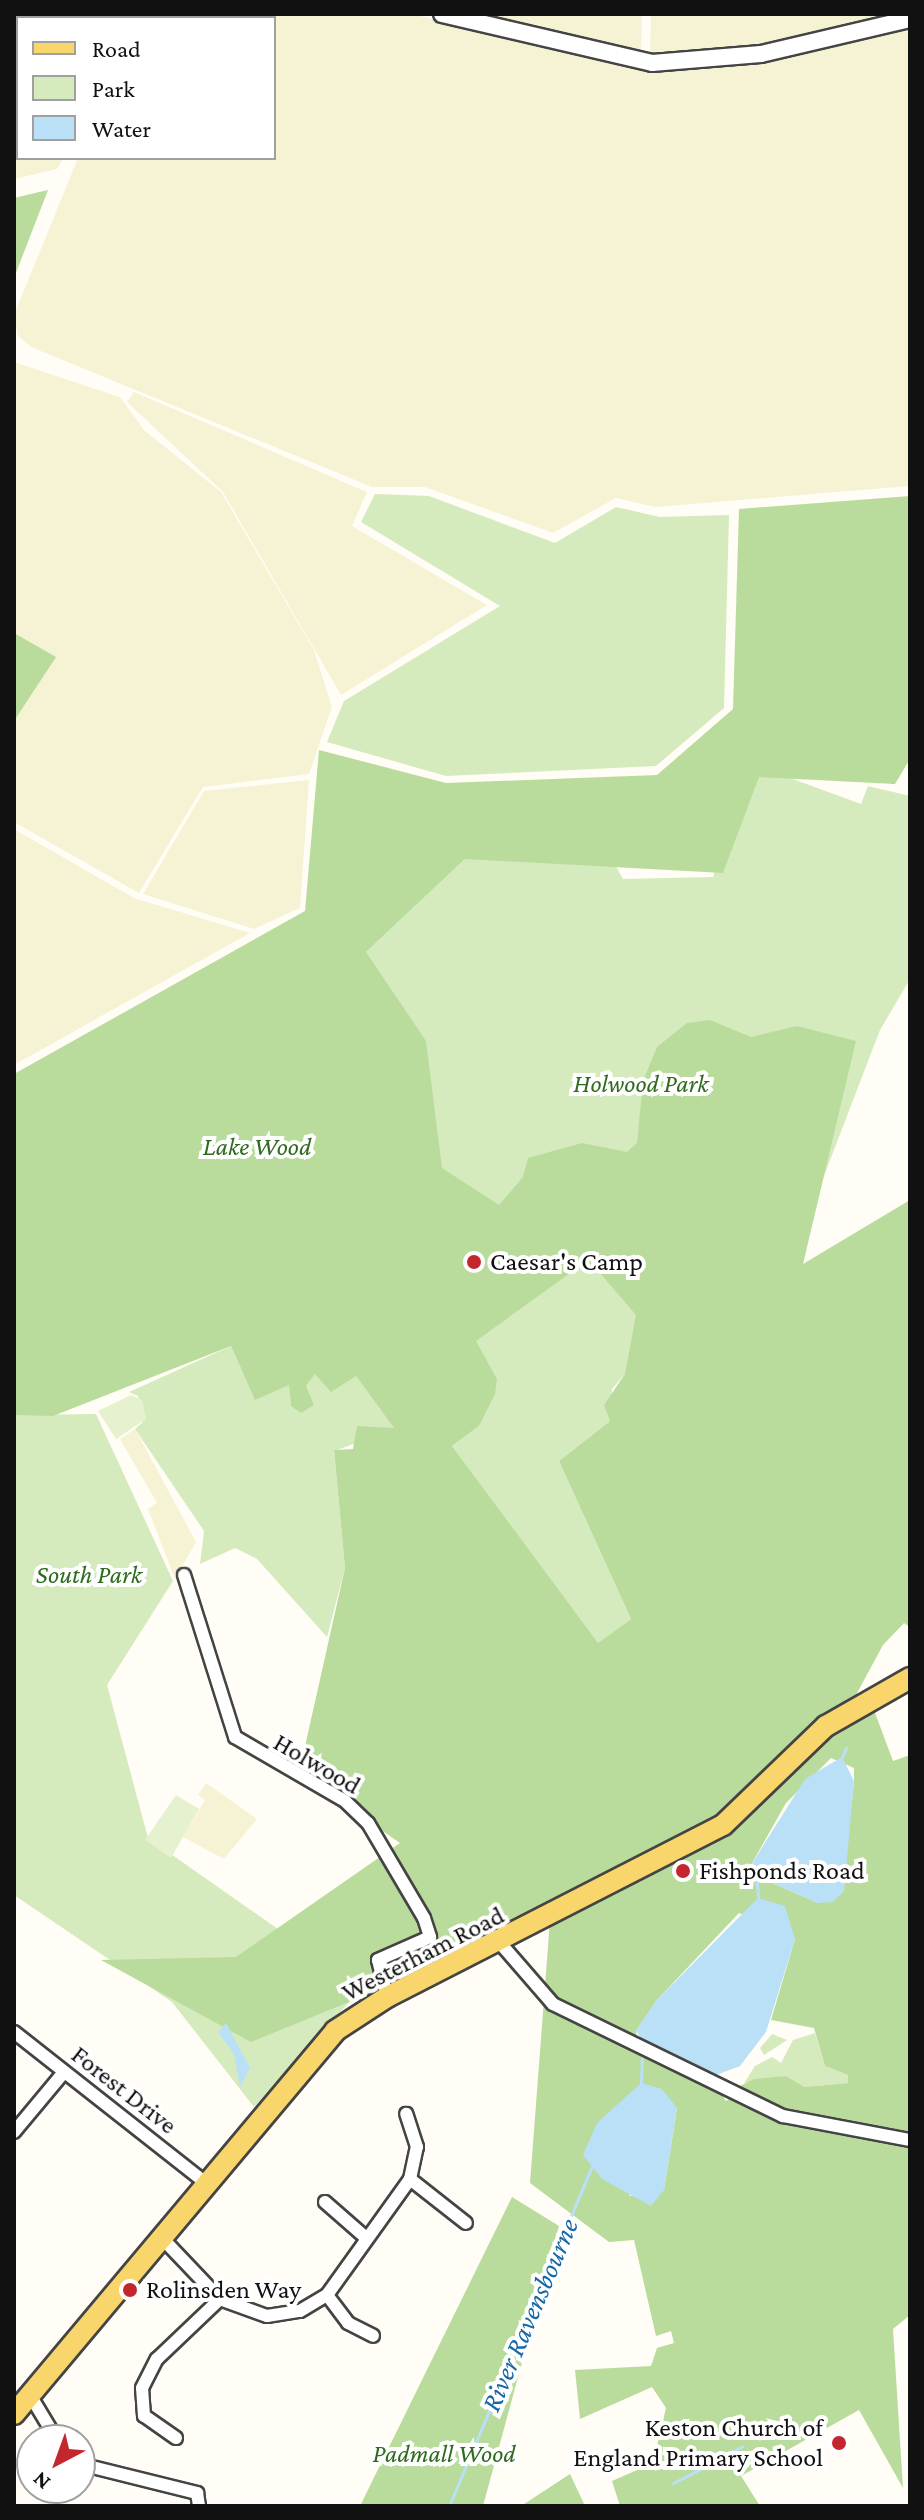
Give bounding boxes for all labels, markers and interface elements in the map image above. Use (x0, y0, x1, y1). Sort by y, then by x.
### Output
legend (16, 16, 276, 160)
text: Road (92, 35, 141, 62)
text: Park (92, 75, 135, 102)
text: Water (92, 115, 151, 142)
park label: Holwood Park (573, 1068, 709, 1100)
park label: Lake Wood (203, 1131, 311, 1163)
place label: Caesar's Camp (490, 1246, 643, 1278)
marker: Caesar's Camp (465, 1253, 483, 1271)
park label: South Park (36, 1559, 142, 1591)
street label: Holwood (268, 1727, 366, 1801)
place label: Fishponds Road (699, 1855, 865, 1887)
marker: Fishponds Road (674, 1862, 692, 1880)
street label: Westerham Road (337, 1900, 509, 2008)
street label: Forest Drive (65, 2039, 183, 2141)
water label: River Ravensbourne (474, 2213, 586, 2417)
place label: Rolinsden Way (146, 2274, 301, 2306)
marker: Rolinsden Way (121, 2281, 139, 2299)
place label: Keston Church of England Primary School (573, 2412, 823, 2474)
north arrow (16, 2424, 96, 2504)
marker: Keston Church of England Primary School (830, 2434, 848, 2452)
park label: Padmall Wood (372, 2438, 516, 2470)
text: N (27, 2467, 55, 2495)

